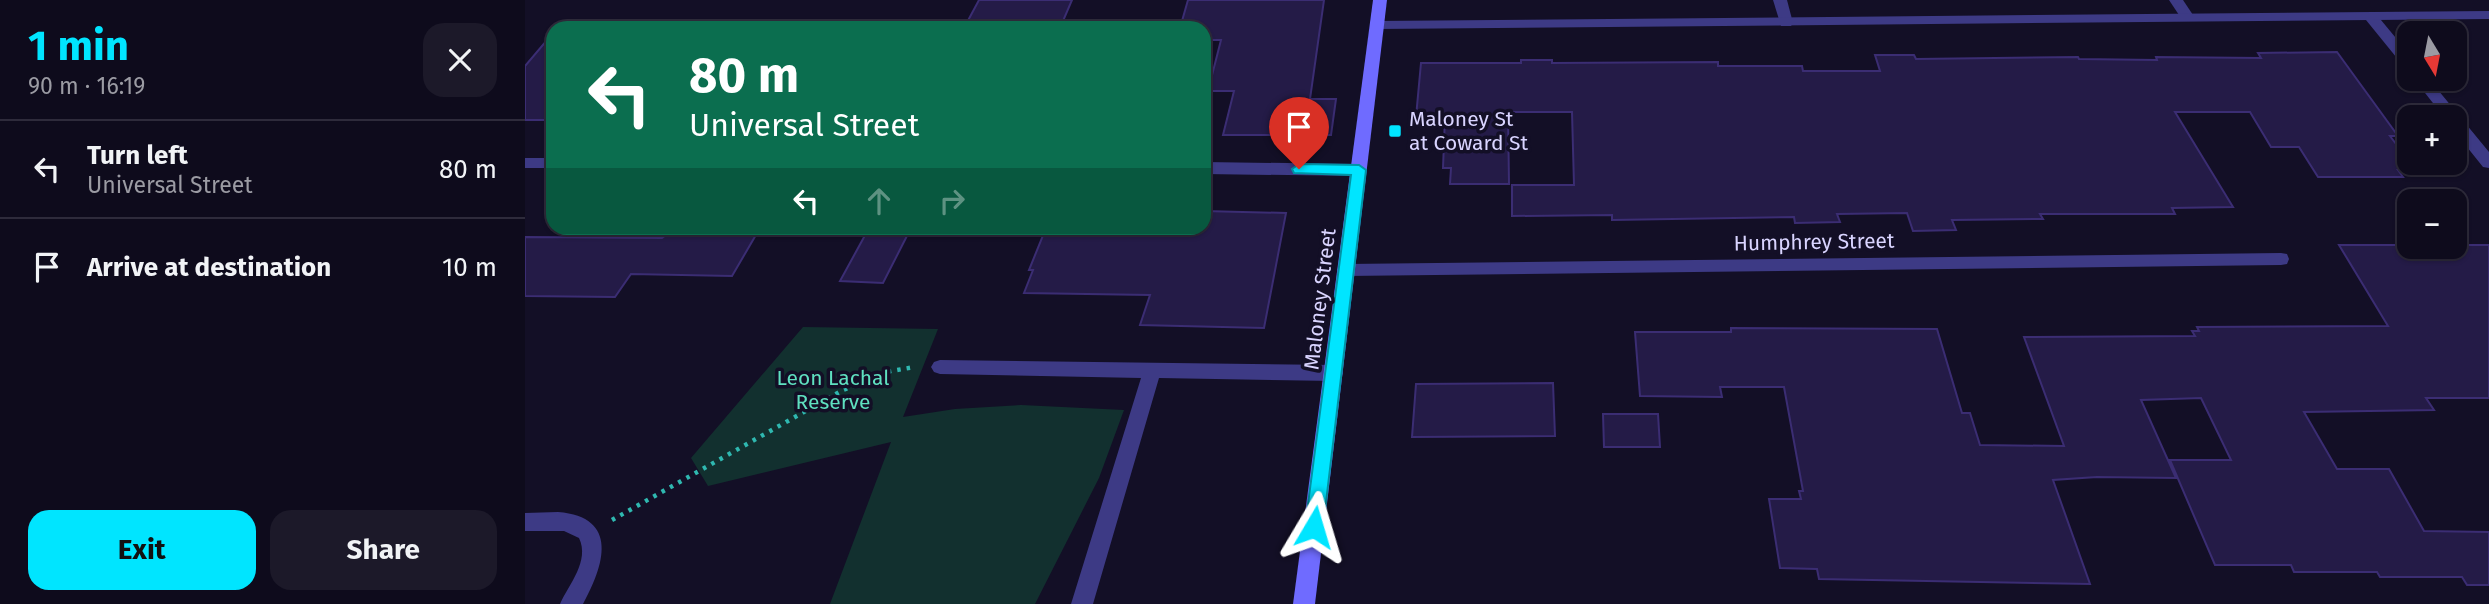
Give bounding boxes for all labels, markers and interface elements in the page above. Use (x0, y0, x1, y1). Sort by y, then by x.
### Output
text: 1 min (28, 21, 129, 71)
north arrow (2397, 21, 2467, 91)
map controls (2397, 21, 2467, 259)
button: close (423, 23, 497, 97)
text: 80 m (689, 46, 799, 105)
icon: left (574, 49, 665, 140)
text: 90 m · 16:19 (28, 72, 145, 100)
pin (1269, 97, 1329, 169)
button: + (2397, 105, 2467, 175)
text: Universal Street (689, 106, 919, 144)
place label: Maloney St at Coward St (1409, 106, 1528, 156)
icon: arrive (1280, 108, 1318, 146)
marker: Maloney St at Coward St (1387, 123, 1403, 139)
text: Turn left (87, 140, 188, 171)
icon: left (28, 150, 66, 188)
text: 80 m (439, 154, 497, 185)
text: Universal Street (87, 171, 253, 199)
icon: left (787, 182, 825, 220)
icon: ahead (860, 182, 898, 220)
icon: right (933, 182, 971, 220)
button: − (2397, 189, 2467, 259)
street label: Maloney Street (1298, 226, 1342, 371)
street label: Humphrey Street (1733, 228, 1895, 256)
icon: arrive (28, 248, 66, 286)
text: Arrive at destination (87, 252, 331, 283)
text: 10 m (442, 252, 497, 283)
park label: Leon Lachal Reserve (777, 365, 889, 415)
position arrow (1277, 490, 1351, 564)
button: Exit (28, 510, 256, 590)
button: Share (270, 510, 497, 590)

